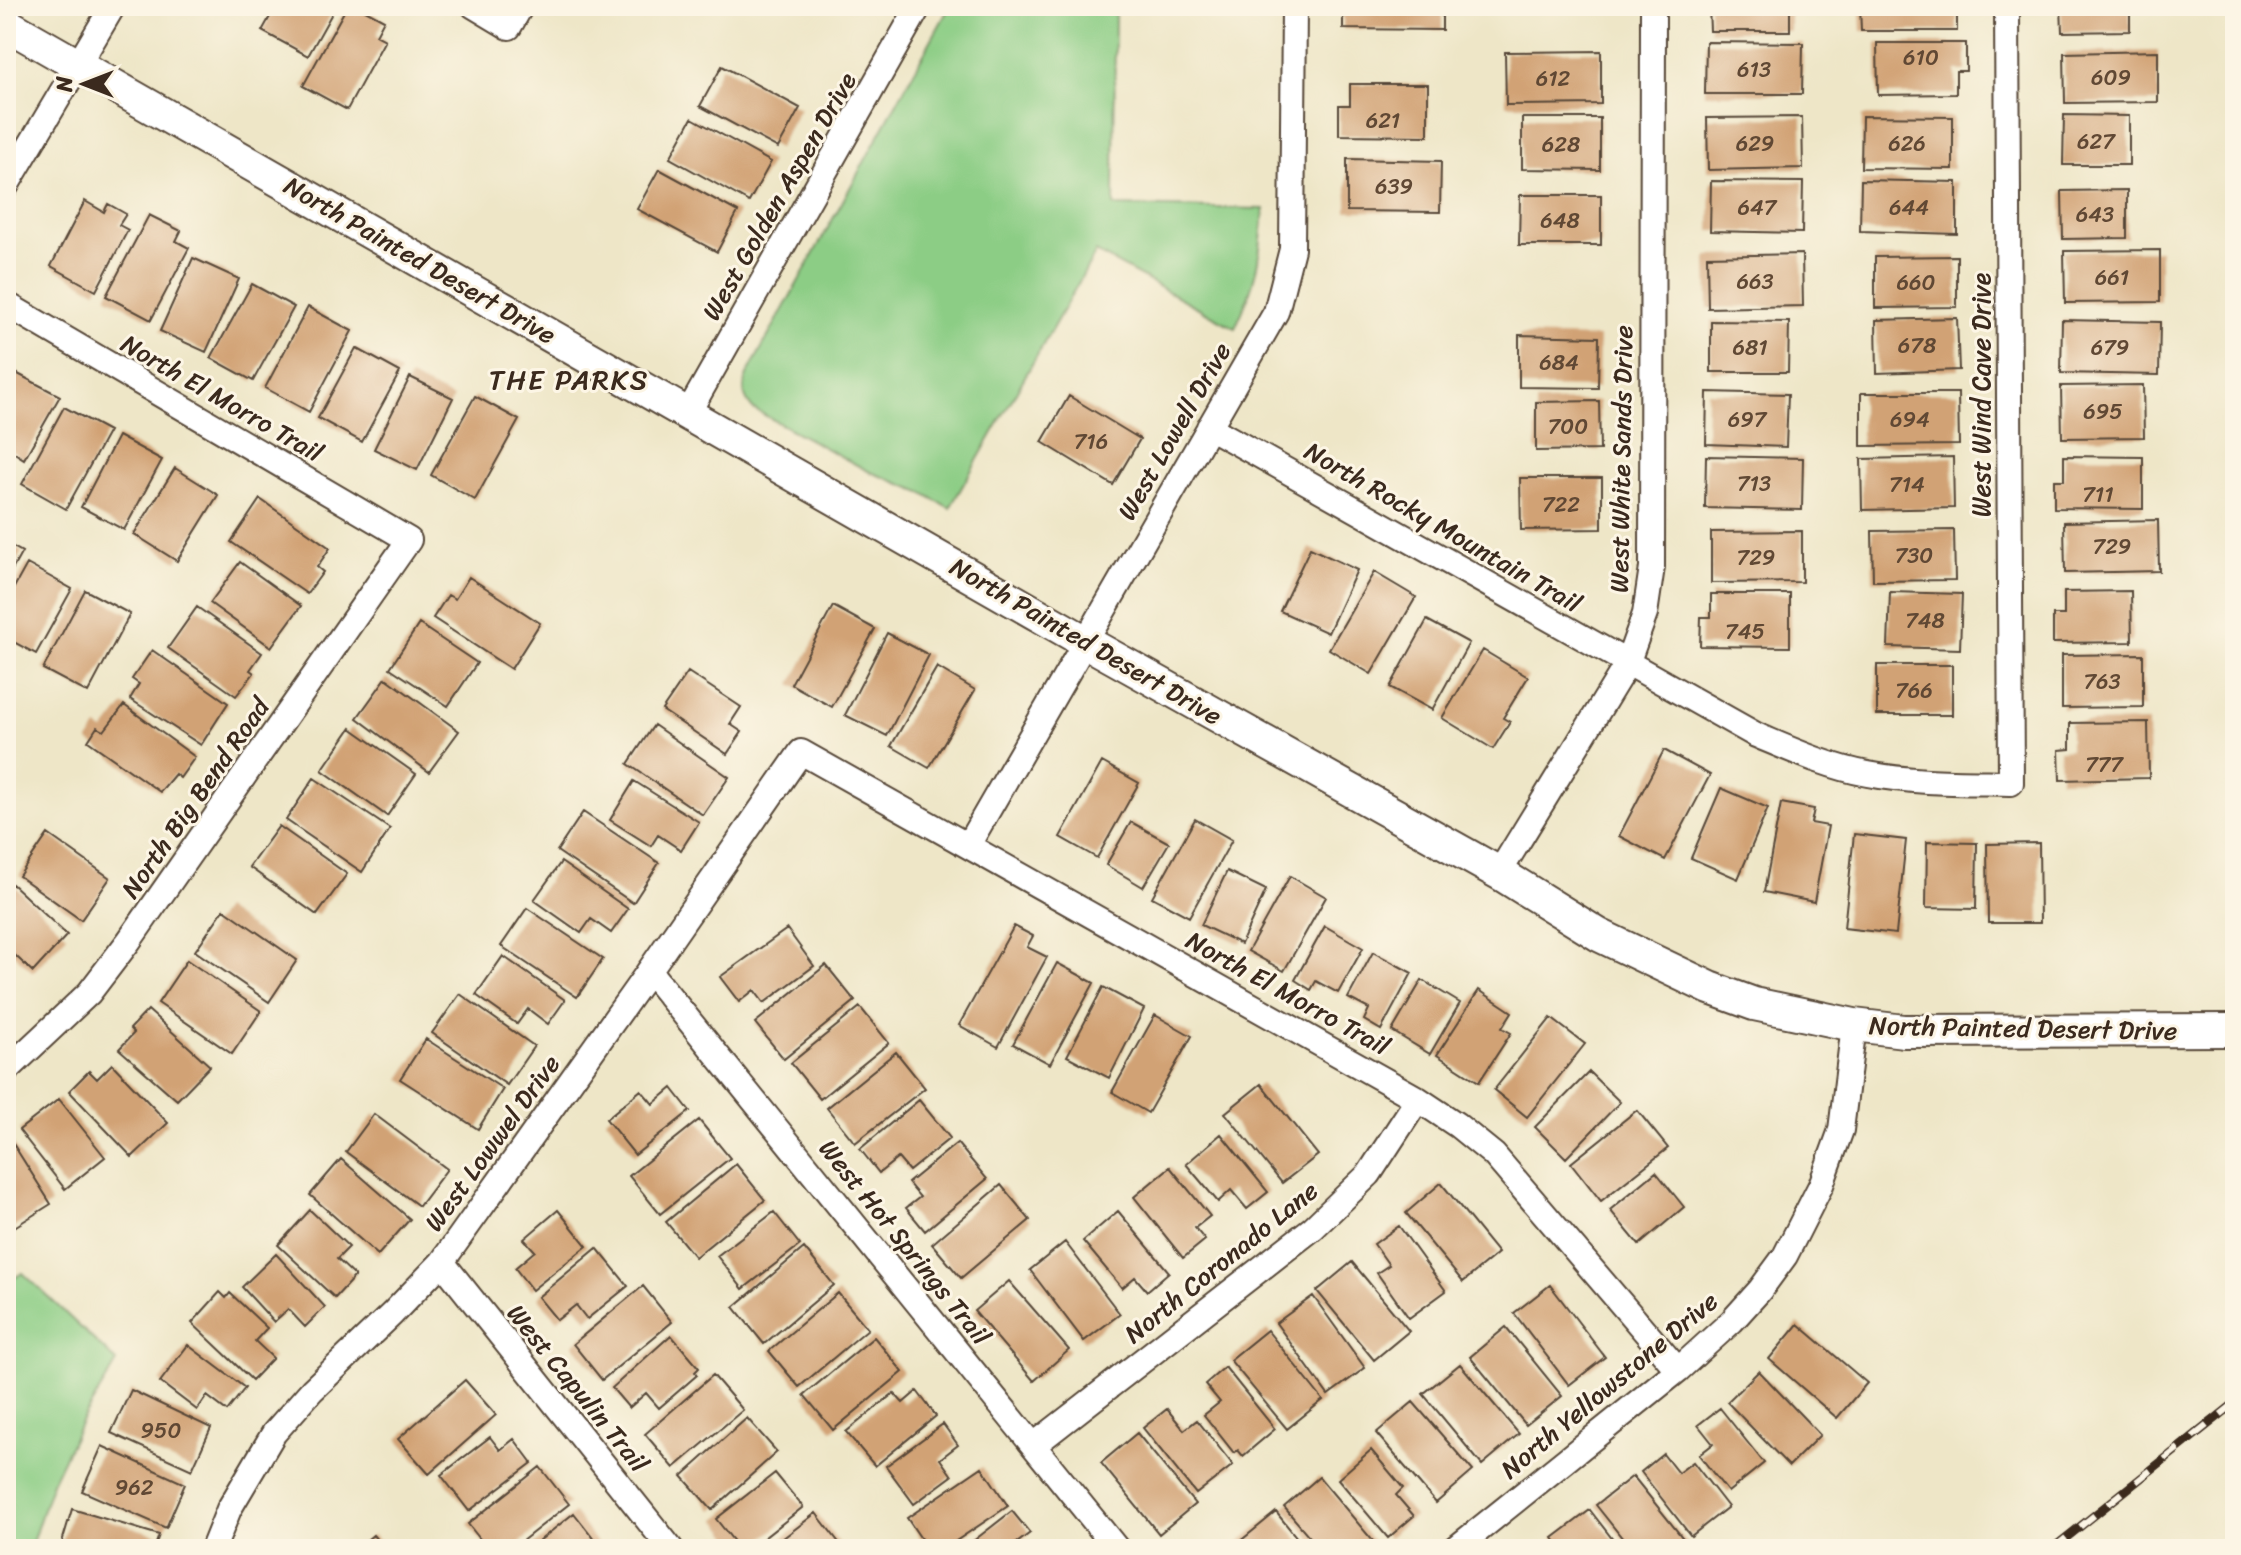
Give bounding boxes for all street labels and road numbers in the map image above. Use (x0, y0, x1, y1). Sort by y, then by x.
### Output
street label: West Golden Aspen Drive (689, 62, 869, 329)
street label: North Painted Desert Drive (275, 163, 565, 357)
street label: West Wind Cave Drive (1958, 272, 2004, 517)
street label: North El Morro Trail (112, 321, 333, 475)
street label: West White Sands Drive (1596, 325, 1646, 593)
street label: West Lowell Drive (1104, 333, 1244, 529)
street label: North Rocky Mountain Trail (1295, 429, 1591, 626)
street label: North Painted Desert Drive (941, 544, 1231, 738)
street label: North Big Bend Road (108, 686, 283, 908)
street label: North El Morro Trail (1177, 918, 1399, 1069)
street label: North Painted Desert Drive (1868, 1002, 2178, 1054)
street label: West Lowwel Drive (412, 1044, 572, 1242)
street label: West Hot Springs Trail (807, 1128, 1003, 1356)
street label: North Coronado Lane (1113, 1169, 1329, 1355)
street label: North Yellowstone Drive (1489, 1279, 1729, 1491)
street label: West Capulin Trail (495, 1293, 661, 1483)

